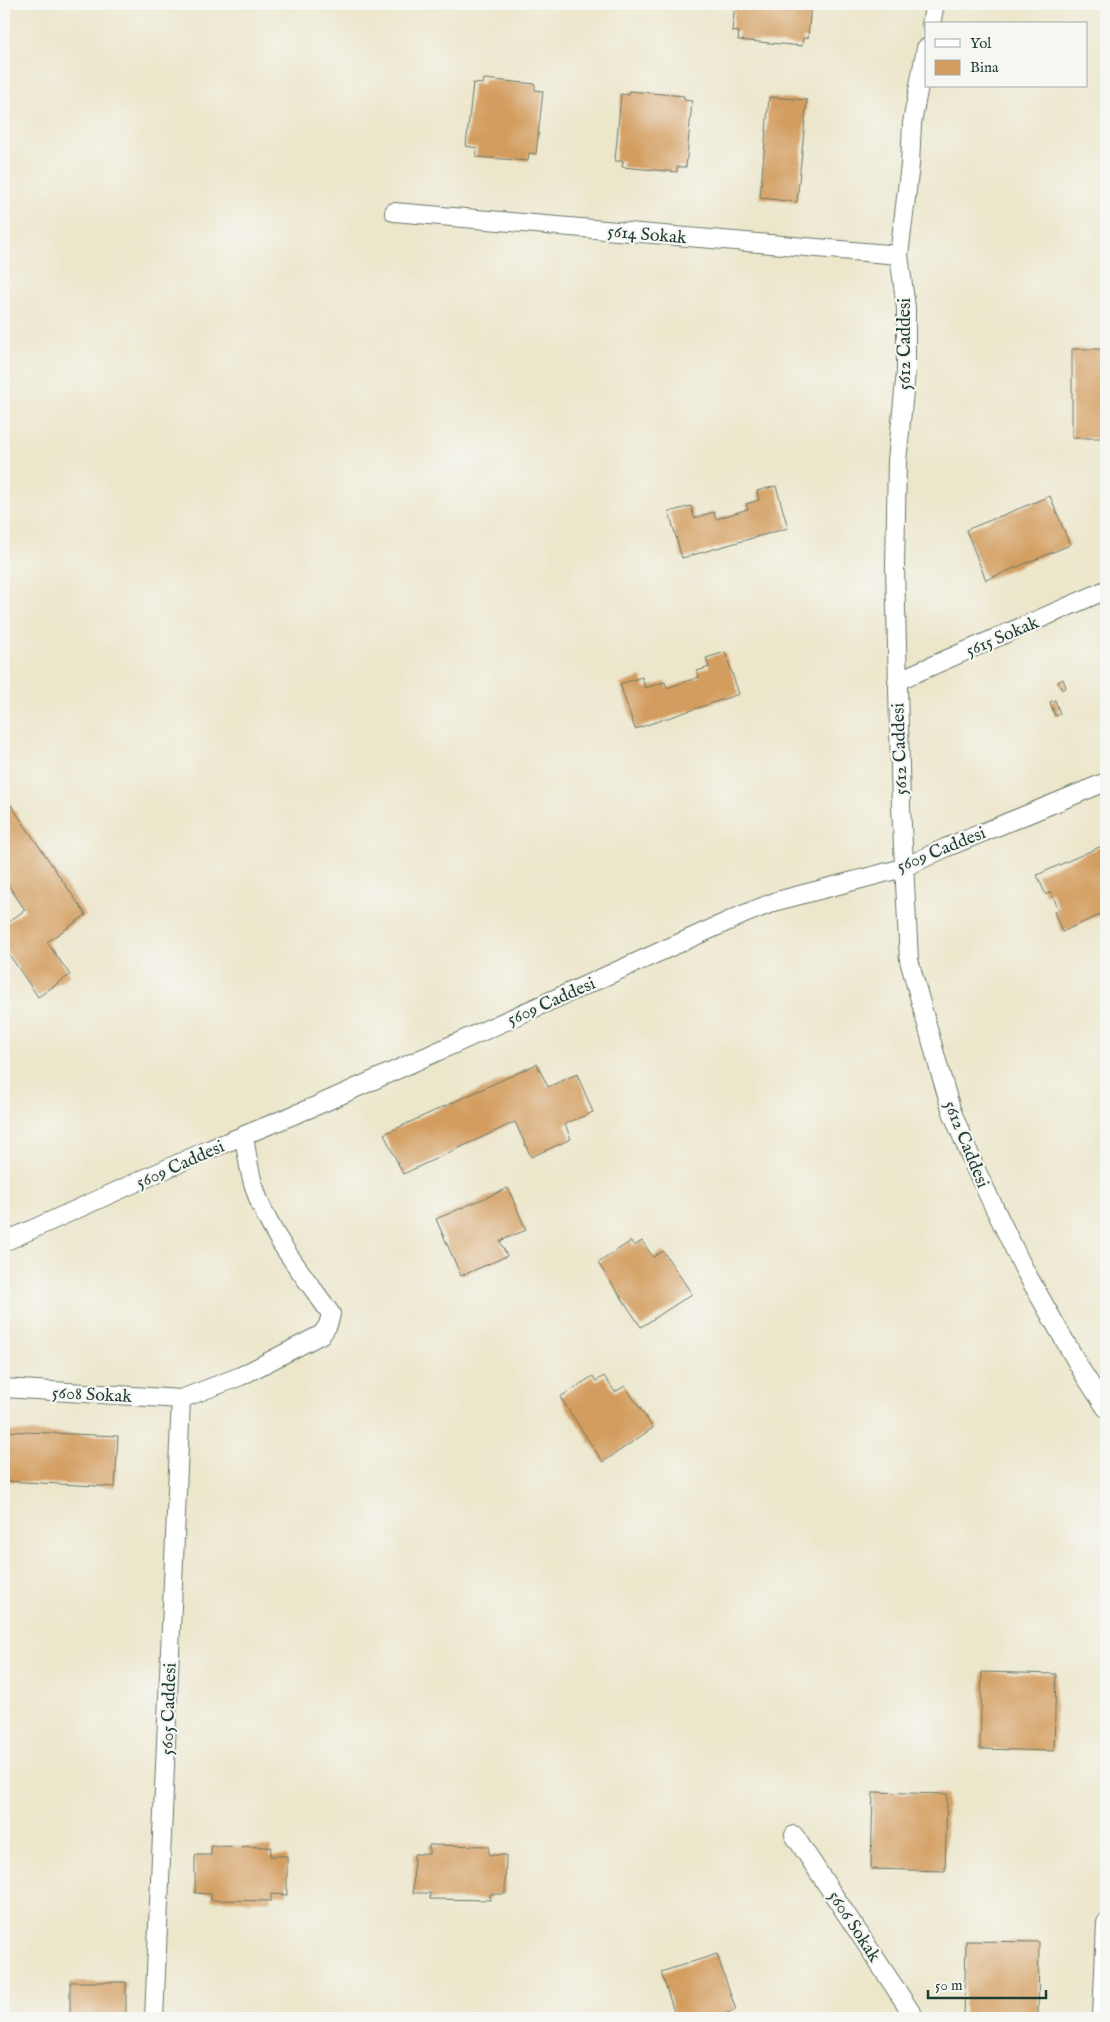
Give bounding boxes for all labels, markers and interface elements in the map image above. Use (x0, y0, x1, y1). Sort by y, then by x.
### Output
legend (925, 22, 1088, 88)
text: Yol (970, 34, 992, 53)
text: Bina (970, 58, 999, 77)
street label: 5614 Sokak (606, 221, 688, 250)
street label: 5612 Caddesi (894, 298, 917, 390)
street label: 5615 Sokak (963, 612, 1043, 663)
street label: 5612 Caddesi (887, 702, 914, 795)
street label: 5609 Caddesi (894, 822, 990, 879)
street label: 5609 Caddesi (504, 973, 599, 1032)
street label: 5612 Caddesi (938, 1097, 994, 1192)
street label: 5609 Caddesi (133, 1136, 228, 1195)
street label: 5608 Sokak (51, 1382, 133, 1409)
street label: 5605 Caddesi (156, 1662, 183, 1756)
street label: 5606 Sokak (822, 1887, 885, 1967)
scale bar (928, 1967, 1045, 1999)
text: 50 m (935, 1976, 963, 1995)

